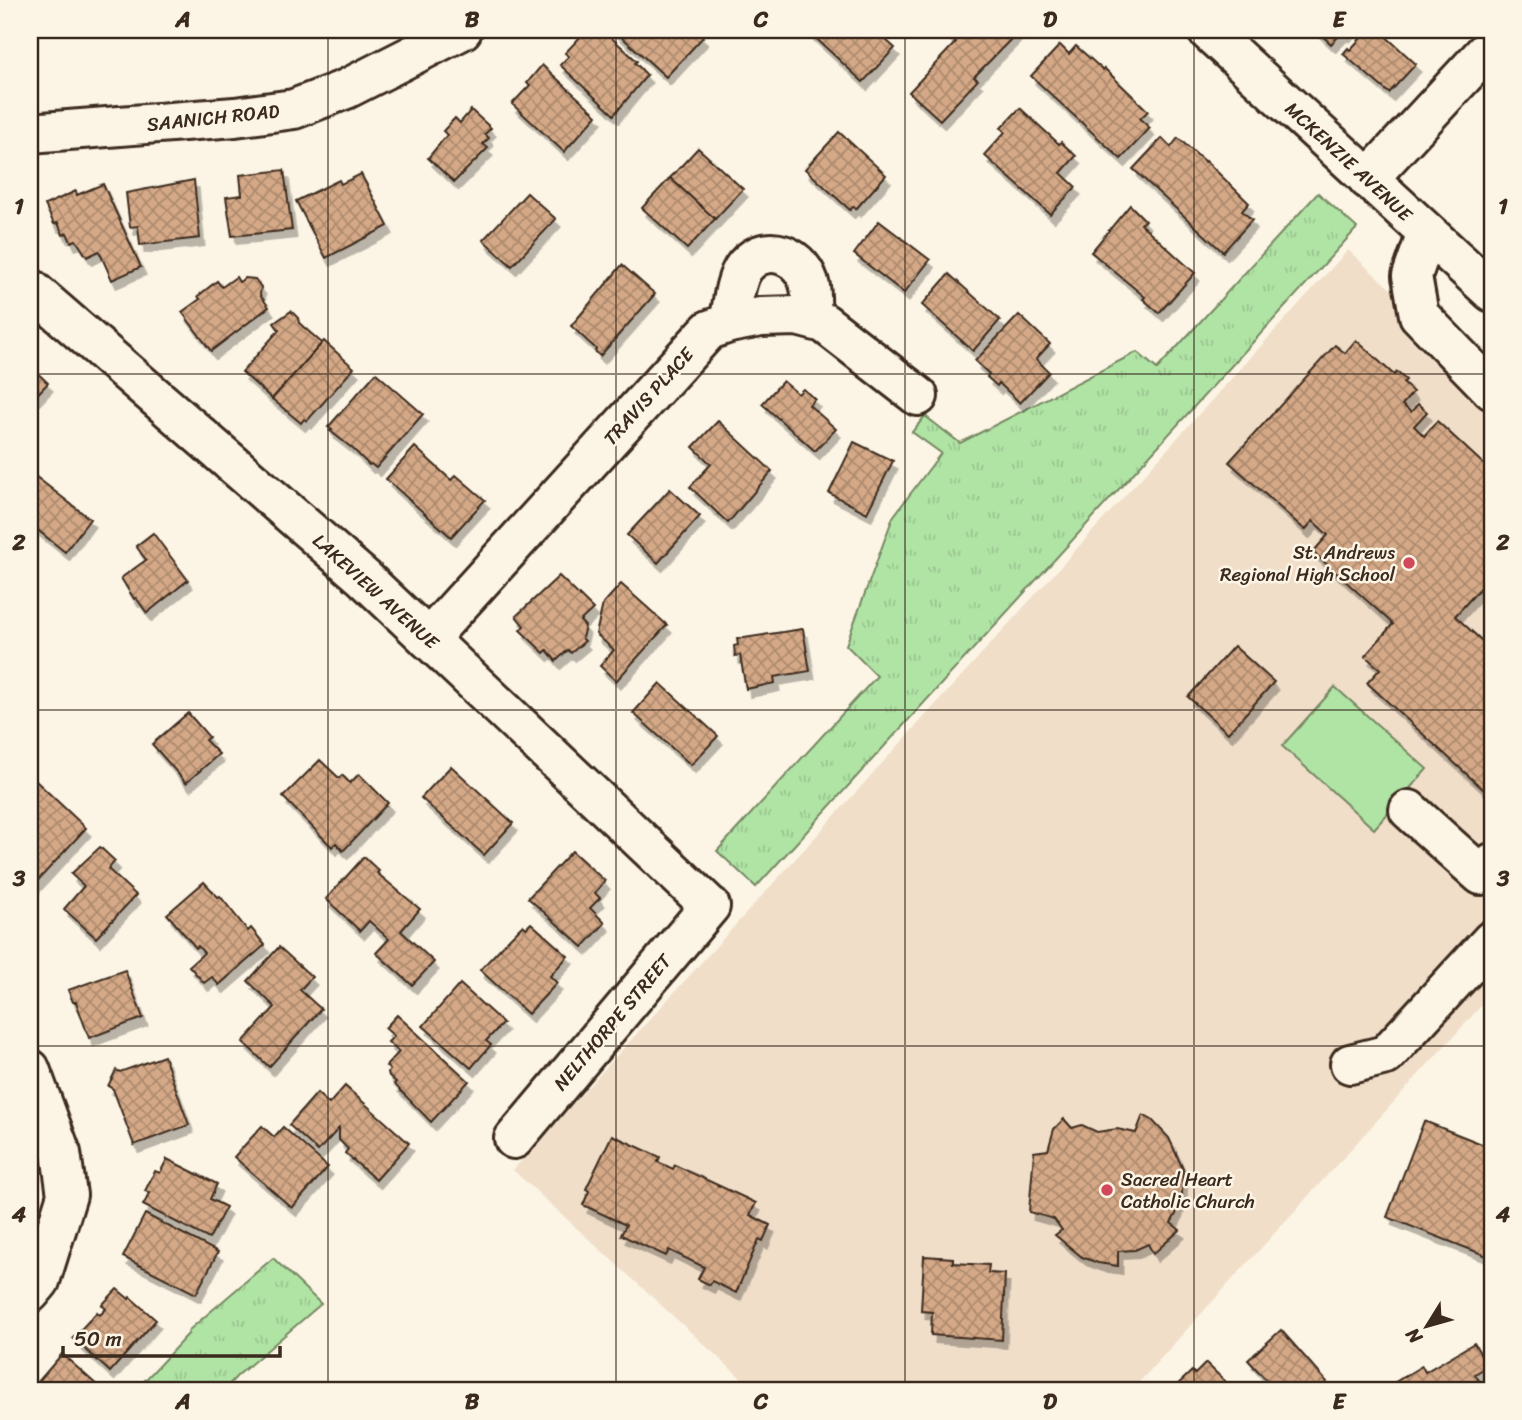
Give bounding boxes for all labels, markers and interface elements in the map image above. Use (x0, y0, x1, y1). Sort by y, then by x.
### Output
text: A (174, 0, 191, 40)
text: B (465, 0, 480, 40)
text: C (753, 0, 769, 40)
text: D (1043, 0, 1058, 40)
text: E (1333, 0, 1348, 40)
street label: MCKENZIE AVENUE (1277, 93, 1421, 231)
street label: SAANICH ROAD (145, 94, 282, 141)
text: 1 (14, 186, 24, 227)
text: 1 (1498, 186, 1508, 227)
street label: TRAVIS PLACE (595, 338, 703, 453)
text: 2 (11, 522, 26, 563)
text: 2 (1495, 522, 1510, 563)
street label: LAKEVIEW AVENUE (305, 525, 448, 659)
place label: St. Andrews Regional High School (1220, 536, 1396, 591)
marker: St. Andrews Regional High School (1401, 555, 1417, 571)
text: 3 (12, 858, 26, 899)
text: 3 (1496, 858, 1510, 899)
street label: NELTHORPE STREET (545, 945, 681, 1098)
place label: Sacred Heart Catholic Church (1121, 1163, 1255, 1218)
marker: Sacred Heart Catholic Church (1099, 1182, 1115, 1198)
text: 4 (11, 1194, 27, 1235)
text: 4 (1495, 1194, 1511, 1235)
north arrow (1392, 1290, 1462, 1360)
scale bar (63, 1315, 280, 1359)
text: 50 m (74, 1320, 122, 1358)
text: N (1396, 1320, 1432, 1352)
text: A (174, 1381, 191, 1420)
text: B (465, 1381, 480, 1420)
text: C (753, 1381, 769, 1420)
text: D (1043, 1381, 1058, 1420)
text: E (1333, 1381, 1348, 1420)

